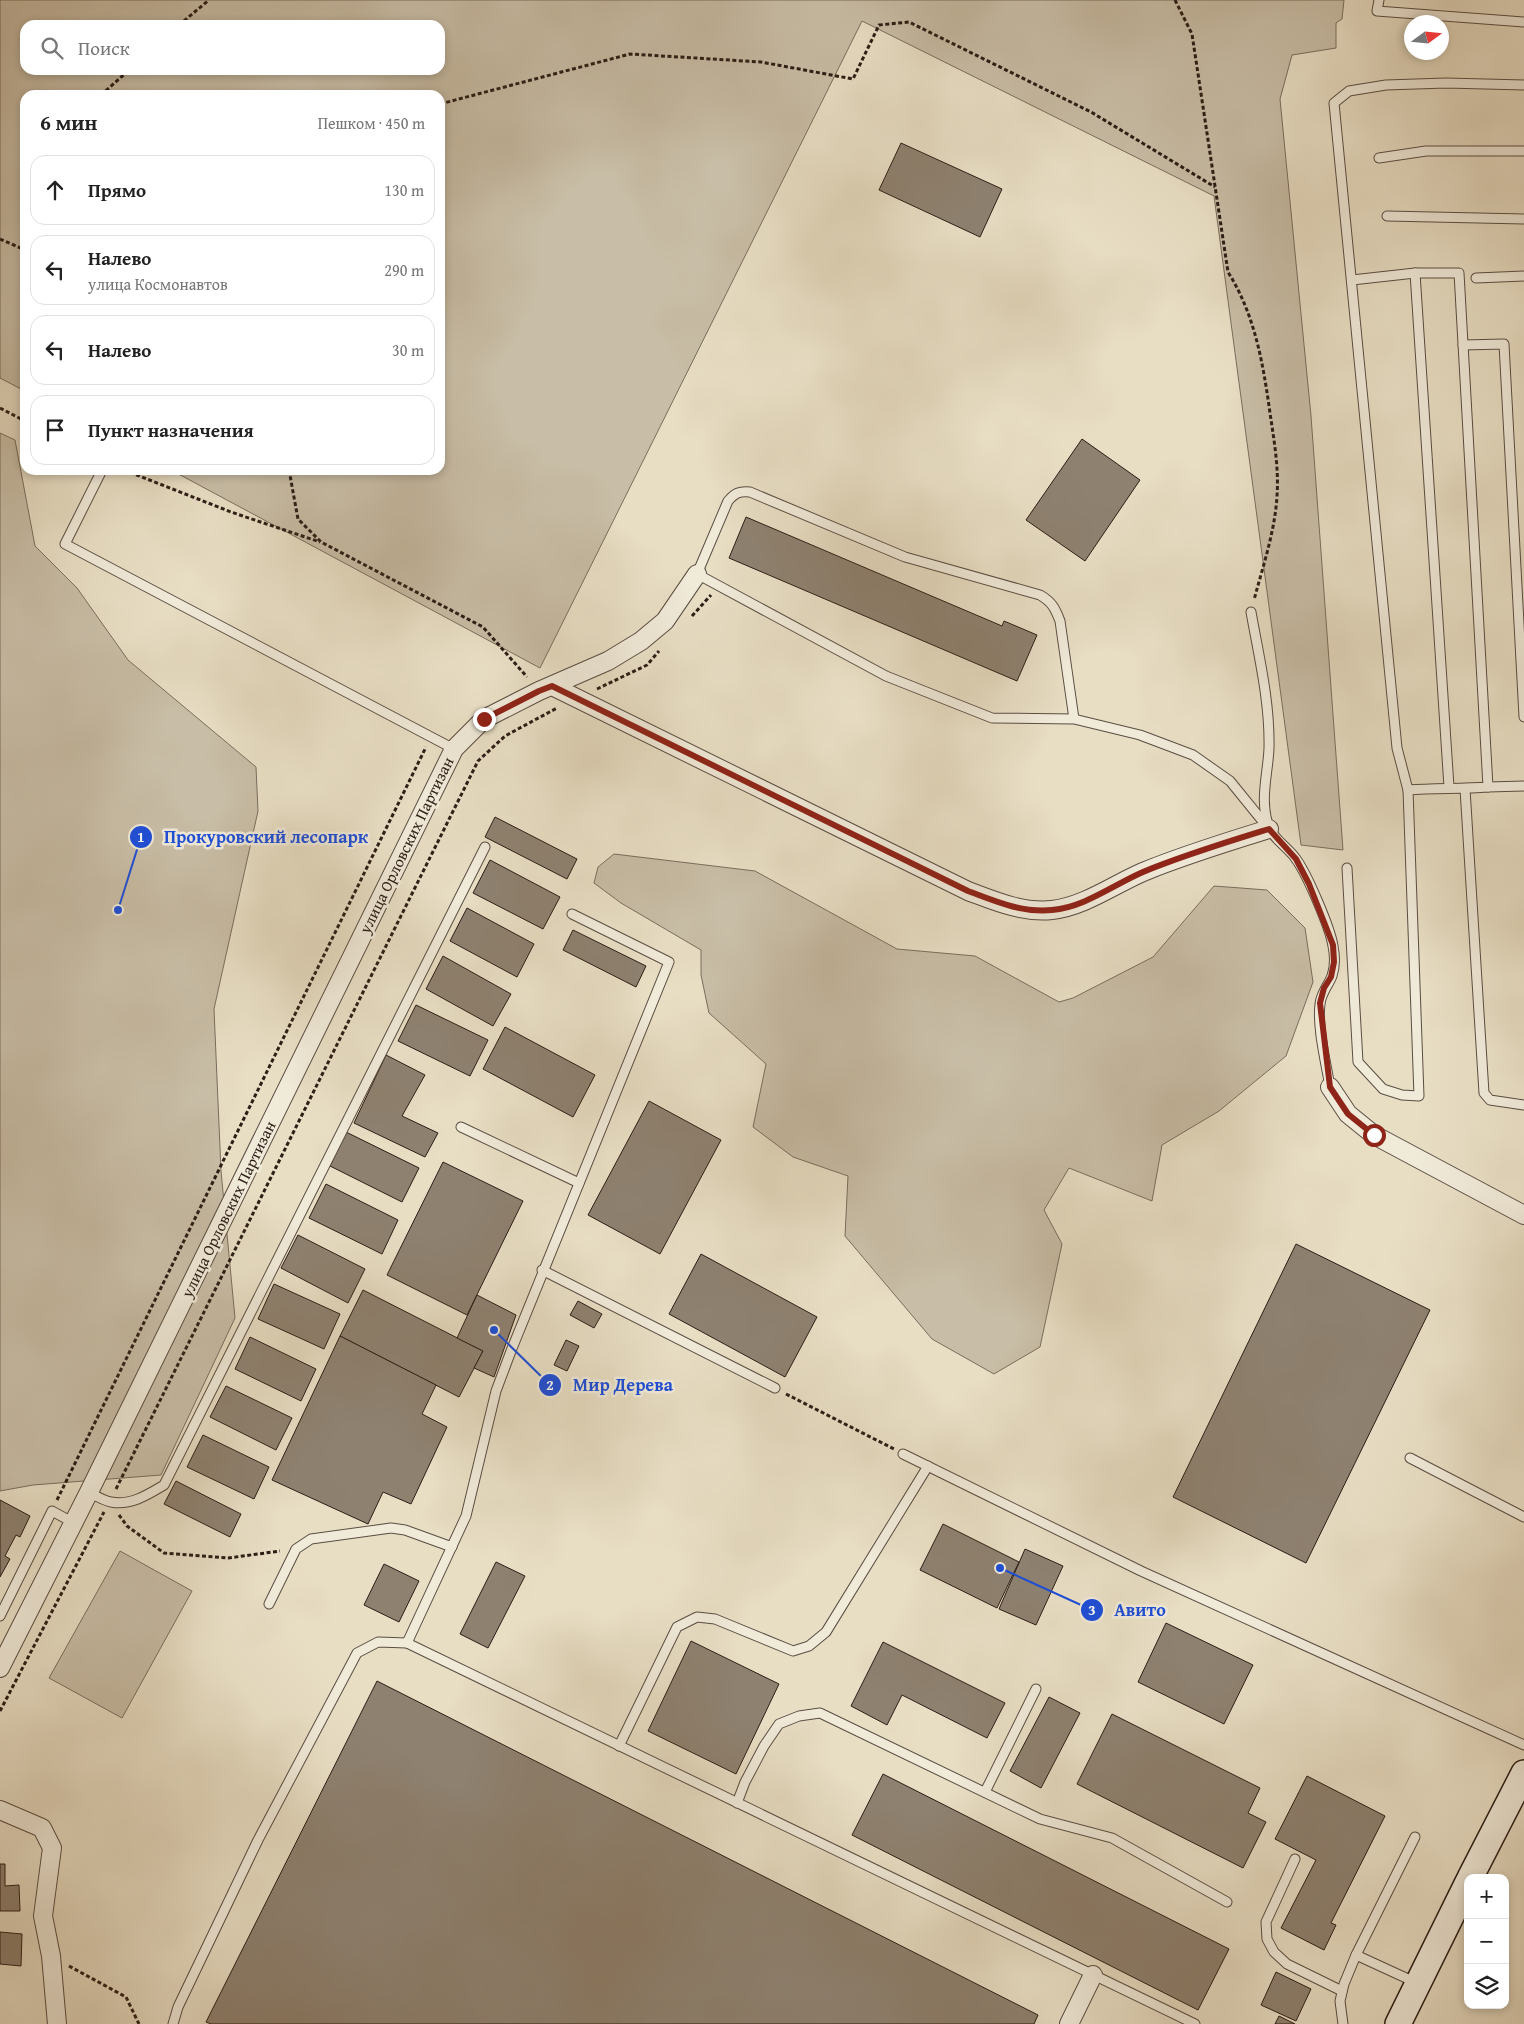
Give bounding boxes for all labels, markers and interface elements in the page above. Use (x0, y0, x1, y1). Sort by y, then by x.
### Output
north arrow (1404, 15, 1449, 60)
search box (20, 20, 445, 75)
icon: search (38, 34, 66, 62)
text: Поиск (78, 34, 130, 62)
text: 6 мин (40, 107, 97, 138)
text: Пешком · 450 m (318, 111, 425, 135)
icon: ahead (41, 176, 69, 204)
text: Прямо (88, 176, 146, 204)
text: 130 m (384, 178, 424, 202)
text: Налево (88, 244, 151, 272)
icon: left (41, 256, 69, 284)
text: 290 m (384, 258, 424, 282)
text: улица Космонавтов (88, 272, 228, 296)
icon: left (41, 336, 69, 364)
text: Налево (88, 336, 151, 364)
text: 30 m (392, 338, 424, 362)
icon: arrive (41, 416, 69, 444)
text: Пункт назначения (88, 416, 254, 444)
route end (473, 708, 496, 731)
street label: улица Орловских Партизан (352, 752, 459, 938)
callout: Прокуровский лесопарк (129, 820, 378, 853)
text: Прокуровский лесопарк (164, 823, 369, 850)
text: 1 (137, 826, 145, 847)
street label: улица Орловских Партизан (174, 1116, 281, 1302)
route start (1363, 1124, 1386, 1147)
callout: Мир Дерева (538, 1368, 682, 1401)
text: Мир Дерева (573, 1371, 674, 1398)
text: 2 (546, 1374, 554, 1395)
callout: Авито (1079, 1593, 1176, 1626)
text: Авито (1114, 1596, 1166, 1623)
text: 3 (1088, 1599, 1096, 1620)
map controls (1464, 1874, 1509, 2009)
button: + (1464, 1874, 1509, 1919)
button: − (1464, 1919, 1509, 1964)
button: layers (1464, 1964, 1509, 2009)

